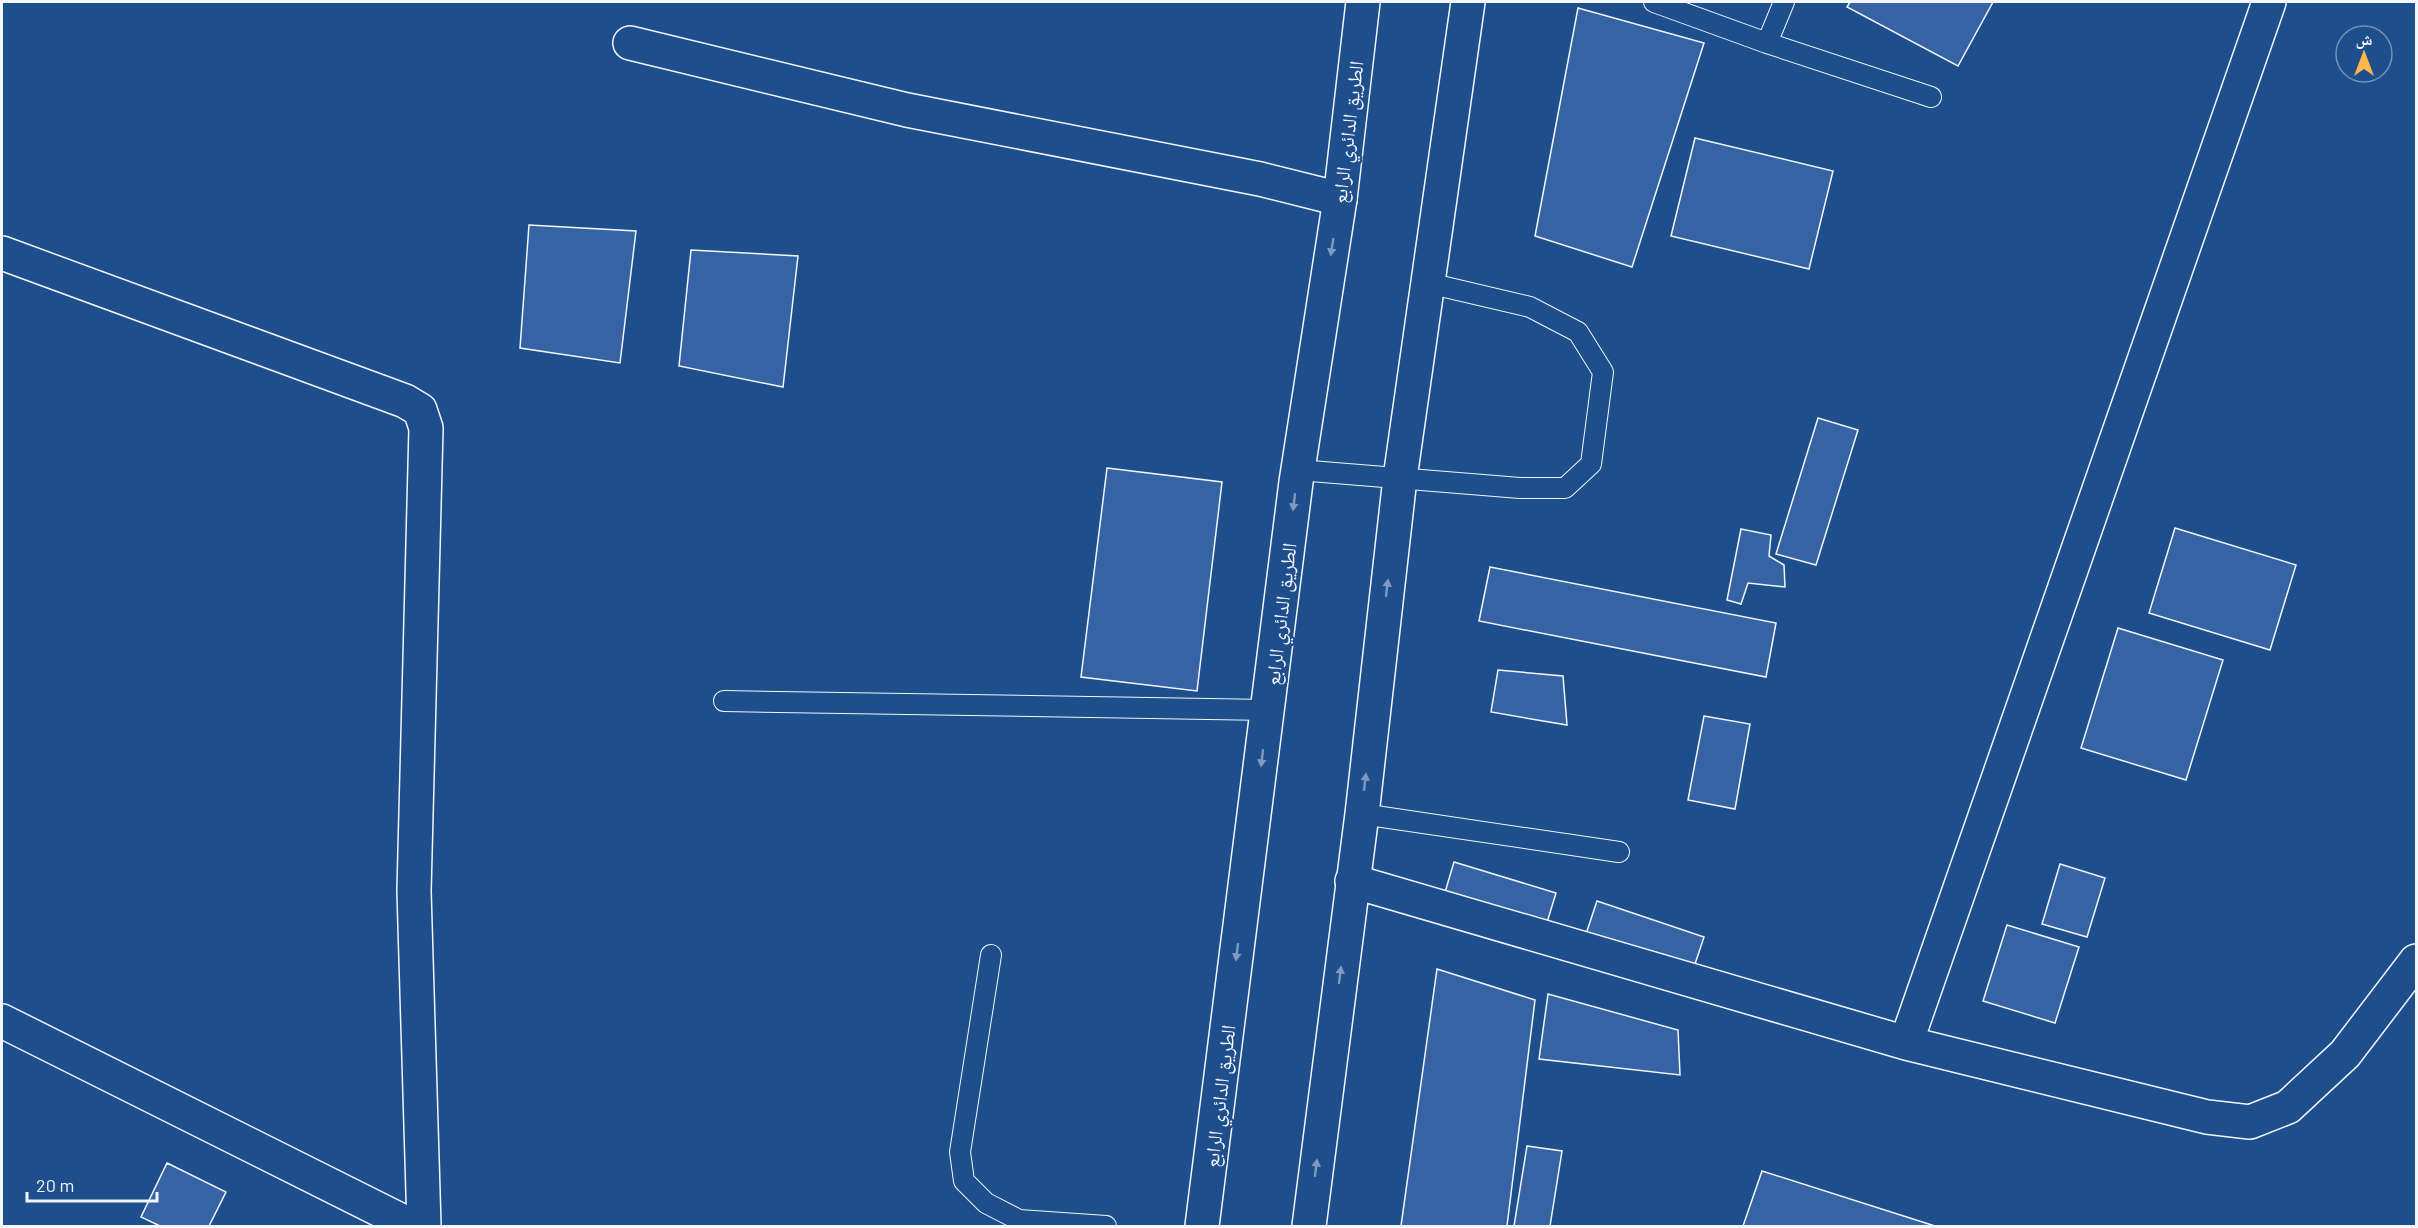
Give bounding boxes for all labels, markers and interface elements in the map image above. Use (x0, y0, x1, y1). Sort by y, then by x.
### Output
north arrow (2334, 24, 2394, 84)
text: ش (2356, 29, 2373, 49)
street label: الطريق الدائري الرابع (1326, 59, 1373, 205)
one-way arrow (1328, 238, 1337, 257)
one-way arrow (1289, 493, 1298, 512)
street label: الطريق الدائري الرابع (1259, 541, 1306, 687)
one-way arrow (1383, 578, 1392, 597)
one-way arrow (1257, 749, 1267, 768)
one-way arrow (1360, 772, 1370, 791)
one-way arrow (1233, 942, 1242, 961)
one-way arrow (1335, 965, 1345, 984)
street label: الطريق الدائري الرابع (1198, 1023, 1245, 1169)
one-way arrow (1311, 1159, 1321, 1178)
scale bar (27, 1165, 158, 1203)
text: 20 m (36, 1174, 74, 1196)

